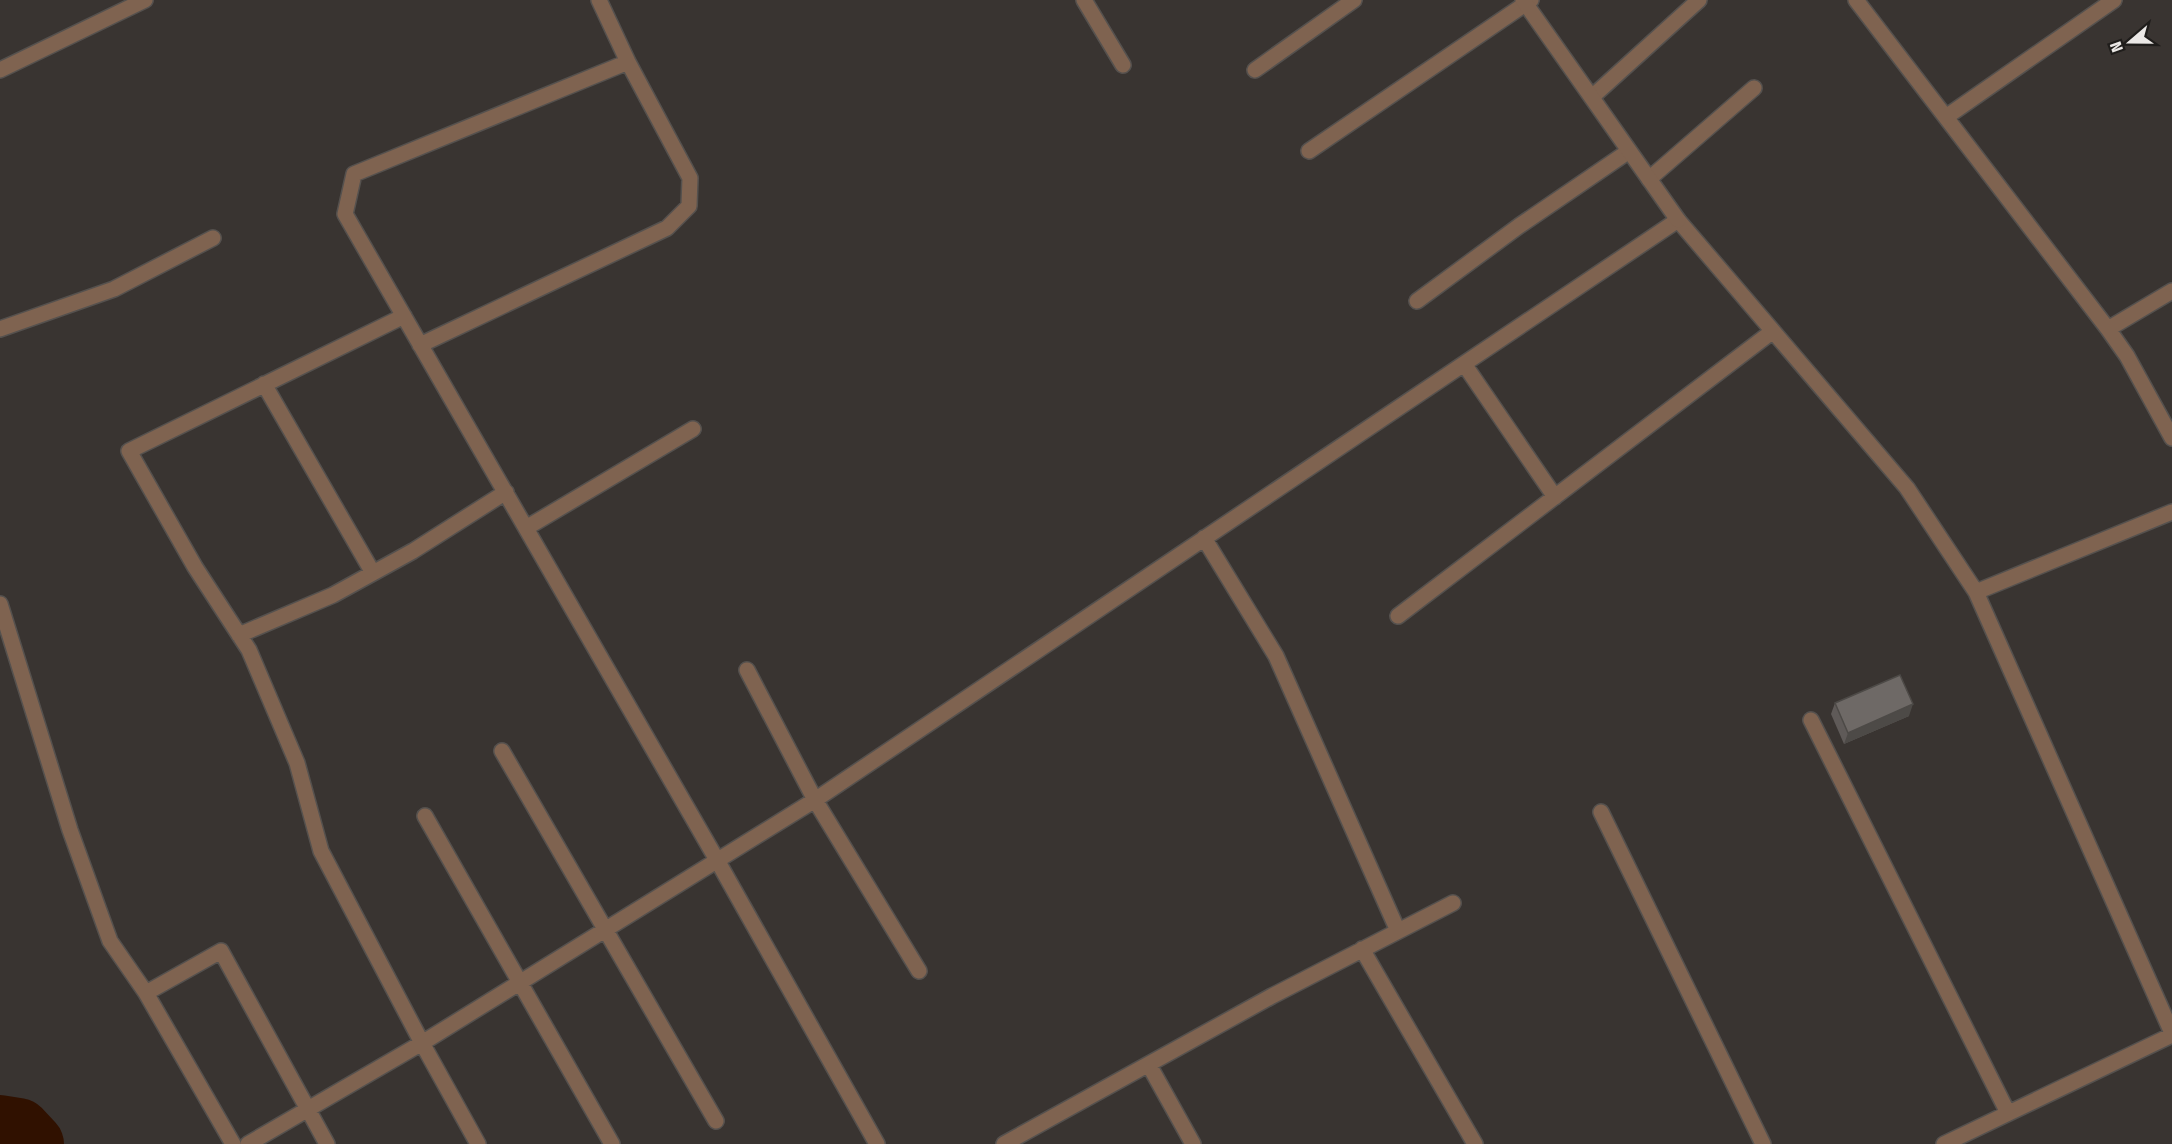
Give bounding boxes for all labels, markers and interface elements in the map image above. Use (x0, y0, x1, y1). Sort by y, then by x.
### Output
north arrow (2100, 12, 2160, 72)
text: N (2106, 39, 2127, 55)

